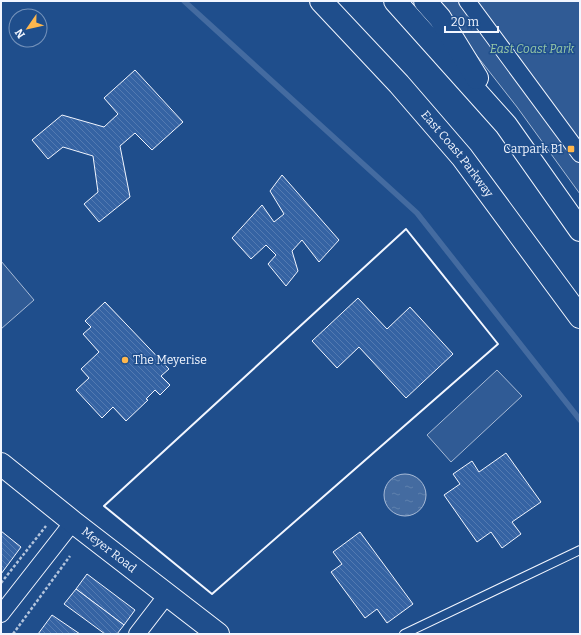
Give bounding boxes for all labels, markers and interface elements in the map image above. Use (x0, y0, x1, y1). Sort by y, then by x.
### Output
north arrow (8, 8, 48, 48)
scale bar (445, 8, 498, 34)
text: 20 m (451, 15, 480, 29)
text: N (12, 26, 28, 40)
park label: East Coast Park (490, 42, 575, 56)
street label: East Coast Parkway (418, 108, 497, 200)
place label: Carpark B1 (503, 142, 563, 156)
marker: Carpark B1 (566, 144, 576, 154)
place label: The Meyerise (133, 353, 207, 367)
marker: The Meyerise (120, 355, 130, 365)
street label: Meyer Road (79, 524, 139, 575)

